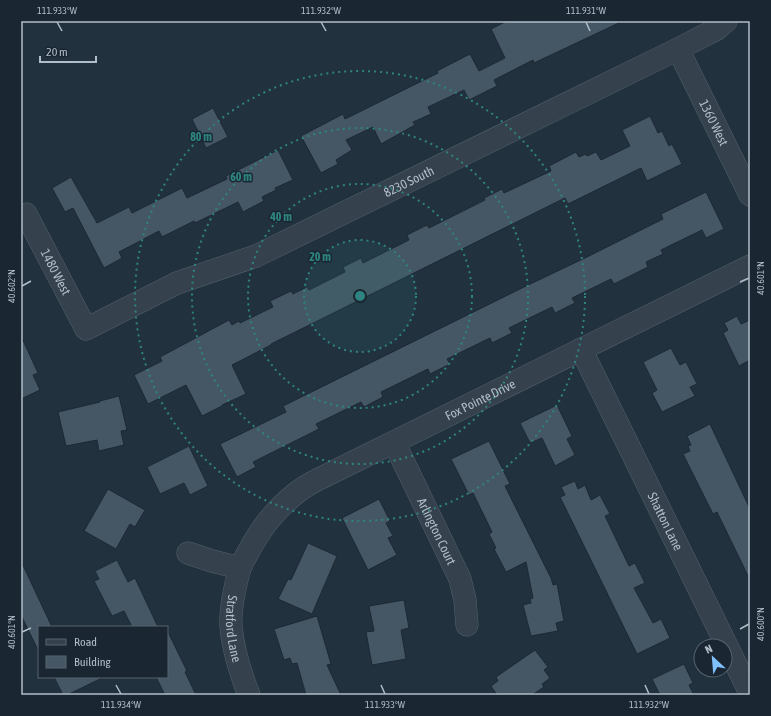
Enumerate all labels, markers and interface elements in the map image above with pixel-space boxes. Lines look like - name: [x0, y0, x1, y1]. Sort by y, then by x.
- text: 111.933°W: [37, 5, 78, 16]
- text: 111.932°W: [301, 5, 342, 16]
- text: 111.931°W: [566, 5, 607, 16]
- scale bar: [40, 38, 96, 64]
- text: 20 m: [46, 45, 68, 59]
- street label: 1360 West: [697, 97, 732, 148]
- text: 80 m: [190, 130, 212, 144]
- street label: 8230 South: [381, 162, 436, 200]
- text: 60 m: [230, 170, 252, 184]
- text: 40 m: [269, 210, 292, 224]
- street label: 1480 West: [38, 246, 74, 297]
- text: 20 m: [309, 250, 331, 264]
- text: 40.601°N: [755, 261, 766, 295]
- text: 40.602°N: [6, 269, 17, 303]
- centre of rings: [353, 289, 367, 303]
- street label: Fox Pointe Drive: [443, 376, 518, 423]
- street label: Shatton Lane: [645, 490, 686, 553]
- street label: Arlington Court: [415, 495, 459, 567]
- street label: Stratford Lane: [223, 594, 245, 664]
- text: 40.600°N: [755, 607, 766, 641]
- text: 40.601°N: [6, 615, 17, 649]
- legend: [38, 626, 168, 678]
- text: Road: [74, 635, 97, 649]
- north arrow: [693, 638, 733, 678]
- text: N: [703, 642, 714, 656]
- text: Building: [74, 655, 112, 669]
- text: 111.934°W: [101, 699, 142, 710]
- text: 111.933°W: [365, 699, 406, 710]
- text: 111.932°W: [629, 699, 670, 710]

